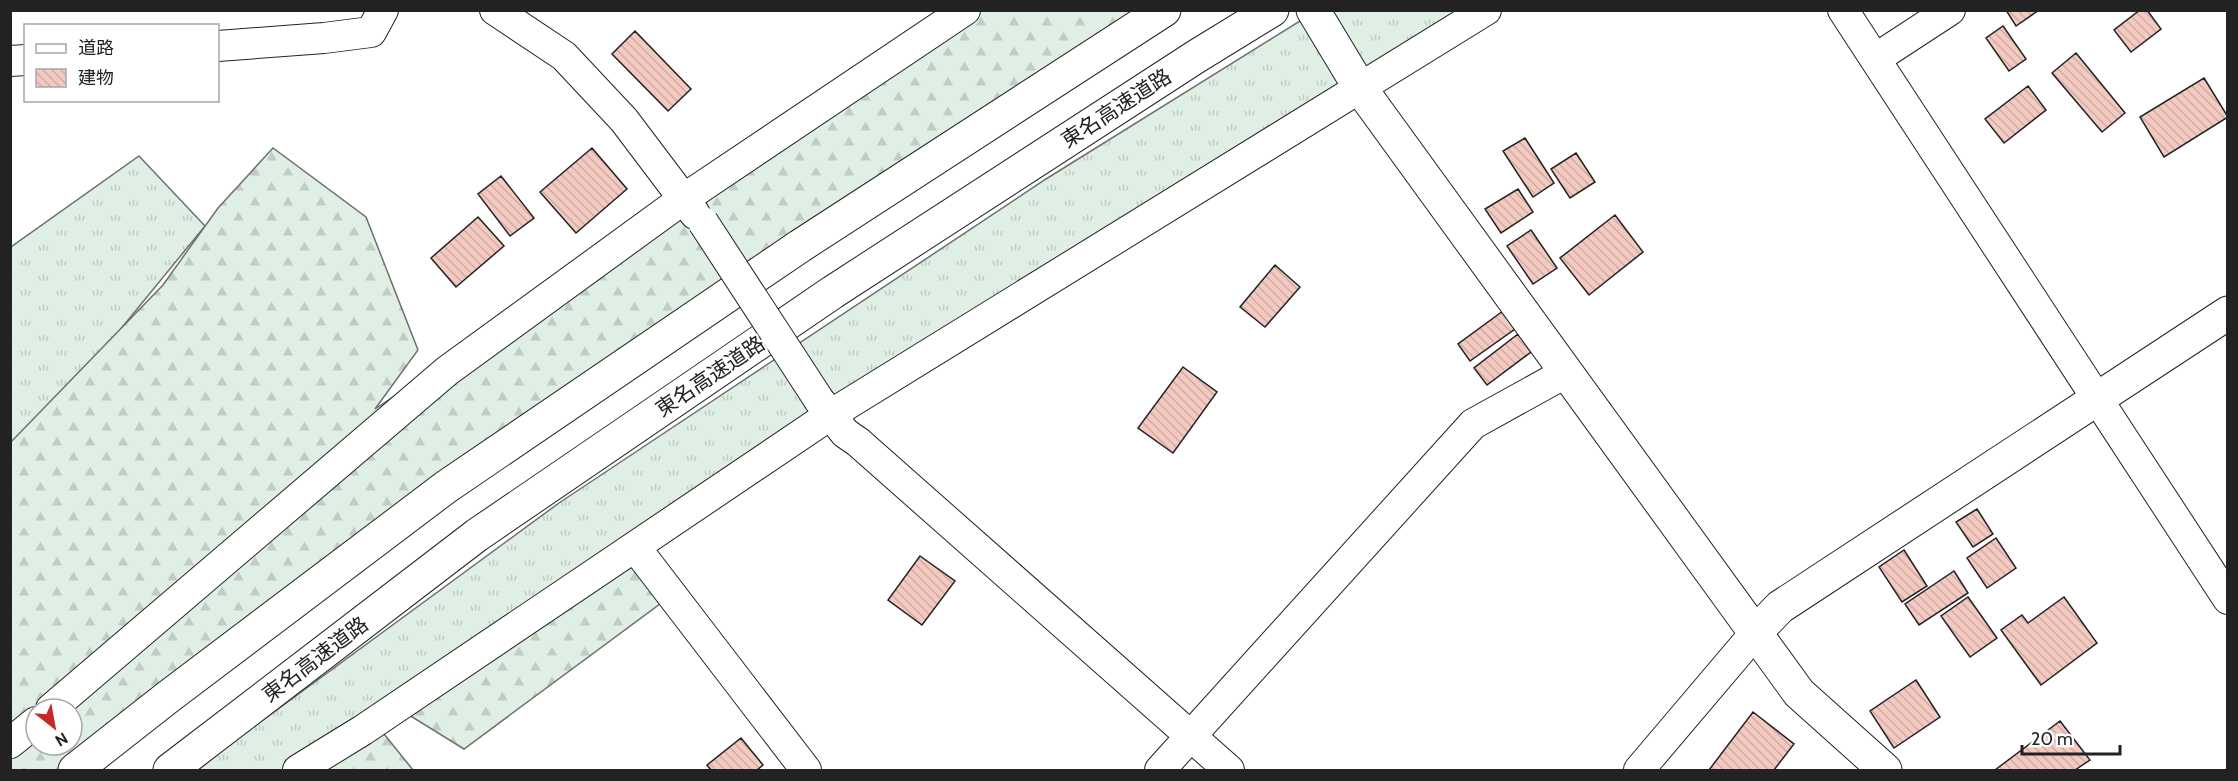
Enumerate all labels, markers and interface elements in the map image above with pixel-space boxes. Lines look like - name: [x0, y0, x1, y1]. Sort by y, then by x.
- legend: [24, 24, 219, 102]
- text: 道路: [78, 37, 114, 59]
- street label: 東名高速道路: [1056, 63, 1176, 153]
- text: 建物: [78, 67, 114, 89]
- street label: 東名高速道路: [651, 330, 769, 422]
- street label: 東名高速道路: [257, 611, 373, 707]
- north arrow: [24, 697, 84, 757]
- scale bar: [2022, 718, 2120, 756]
- text: N: [52, 728, 71, 750]
- text: 20 m: [2031, 728, 2073, 750]

